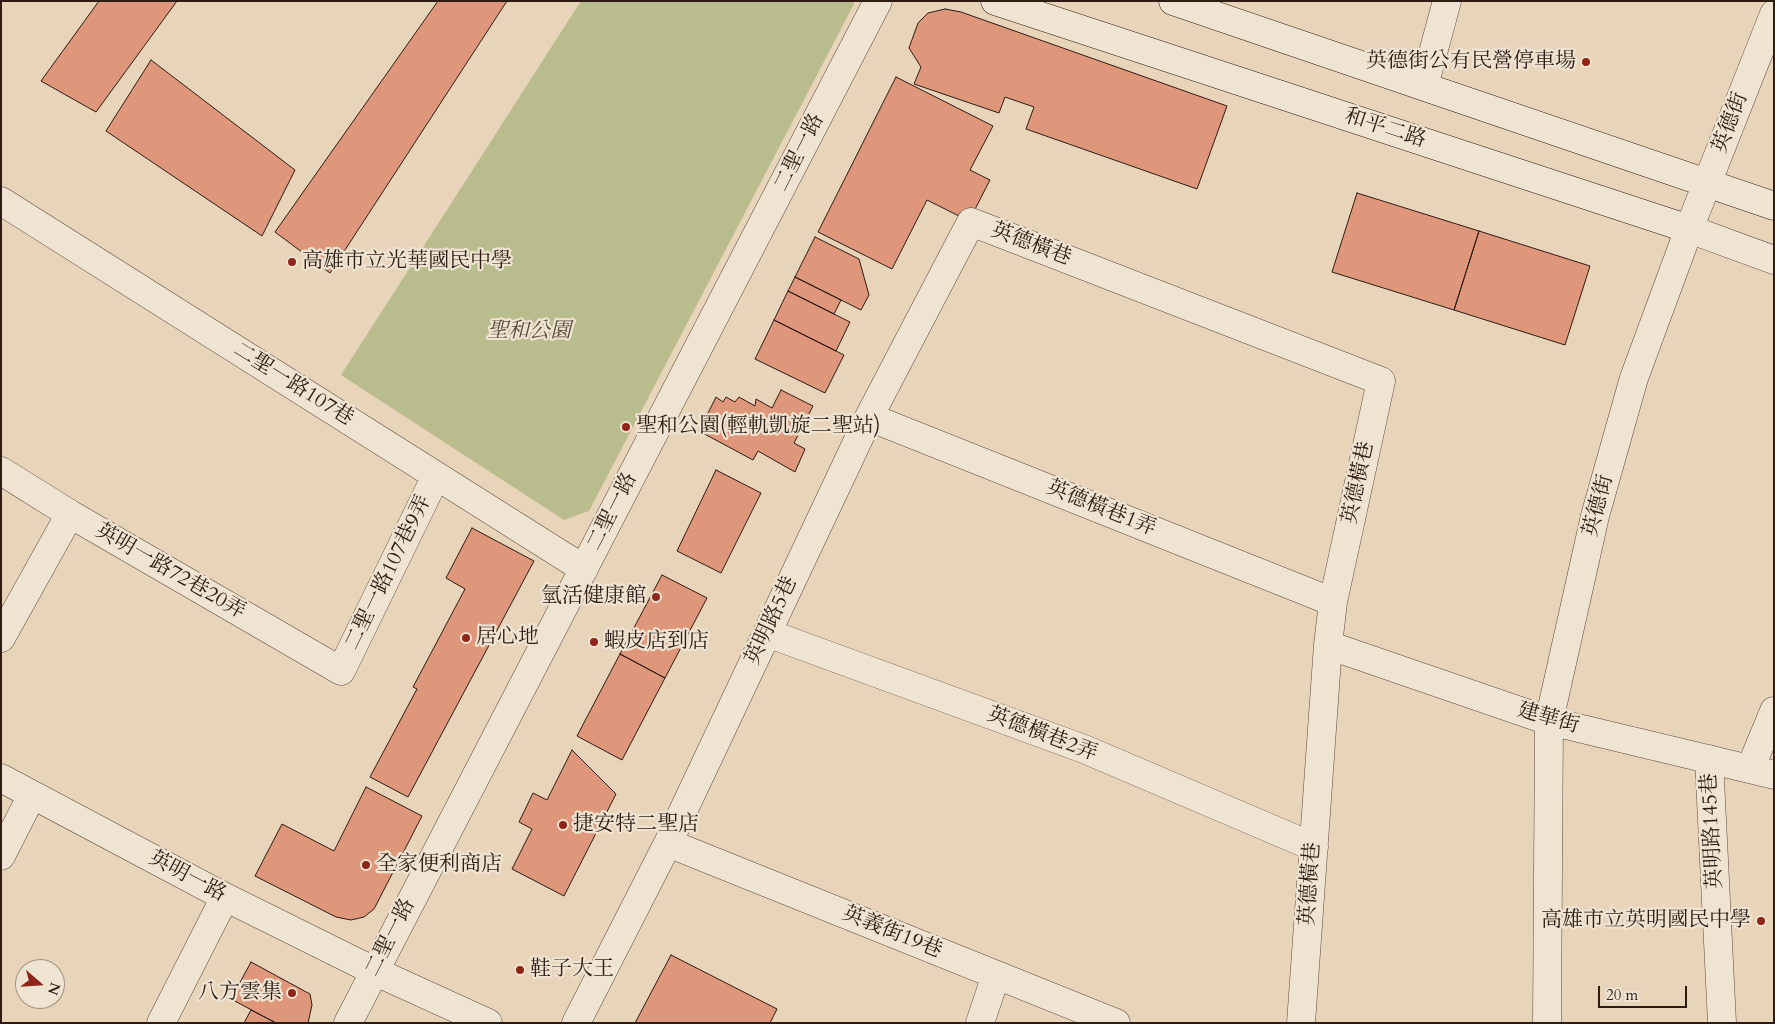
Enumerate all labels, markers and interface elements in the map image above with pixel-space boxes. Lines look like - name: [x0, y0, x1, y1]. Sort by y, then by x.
- place label: 英德街公有民營停車場: [1366, 49, 1576, 75]
- marker: 英德街公有民營停車場: [1580, 56, 1592, 68]
- street label: 英德街: [1708, 89, 1754, 157]
- street label: 和平二路: [1341, 104, 1429, 154]
- street label: 二聖一路: [770, 110, 830, 196]
- street label: 英德橫巷: [987, 218, 1075, 272]
- place label: 高雄市立光華國民中學: [302, 249, 512, 275]
- marker: 高雄市立光華國民中學: [286, 256, 298, 268]
- park label: 聖和公園: [487, 319, 571, 345]
- street label: 二聖一路107巷: [228, 338, 358, 432]
- place label: 聖和公園(輕軌凱旋二聖站): [636, 414, 880, 440]
- marker: 聖和公園(輕軌凱旋二聖站): [620, 421, 632, 433]
- street label: 英德橫巷: [1338, 439, 1380, 527]
- street label: 二聖一路: [583, 469, 643, 555]
- street label: 英德街: [1579, 472, 1619, 540]
- street label: 英德橫巷1弄: [1043, 476, 1159, 542]
- street label: 二聖一路107巷9弄: [341, 492, 437, 654]
- street label: 英明一路72巷20弄: [91, 519, 249, 625]
- street label: 英明路5巷: [741, 573, 803, 669]
- place label: 氫活健康館: [541, 584, 646, 610]
- marker: 氫活健康館: [650, 591, 662, 603]
- place label: 居心地: [476, 625, 539, 651]
- place label: 蝦皮店到店: [604, 629, 709, 655]
- marker: 居心地: [460, 632, 472, 644]
- marker: 蝦皮店到店: [588, 636, 600, 648]
- street label: 建華街: [1514, 698, 1582, 740]
- street label: 英德橫巷2弄: [983, 702, 1101, 768]
- street label: 英明路145巷: [1697, 772, 1729, 890]
- place label: 捷安特二聖店: [573, 812, 699, 838]
- marker: 捷安特二聖店: [557, 819, 569, 831]
- street label: 英德橫巷: [1296, 841, 1326, 927]
- street label: 英明一路: [144, 846, 230, 908]
- place label: 全家便利商店: [376, 852, 502, 878]
- marker: 全家便利商店: [360, 859, 372, 871]
- street label: 二聖一路: [361, 895, 421, 981]
- street label: 英義街19巷: [838, 902, 946, 964]
- place label: 高雄市立英明國民中學: [1541, 908, 1751, 934]
- marker: 高雄市立英明國民中學: [1755, 915, 1767, 927]
- place label: 鞋子大王: [530, 957, 614, 983]
- north arrow: [15, 959, 65, 1009]
- marker: 鞋子大王: [514, 964, 526, 976]
- scale bar: [1600, 976, 1689, 1008]
- text: N: [43, 980, 65, 998]
- place label: 八方雲集: [198, 980, 282, 1006]
- text: 20 m: [1606, 985, 1638, 1005]
- marker: 八方雲集: [286, 987, 298, 999]

